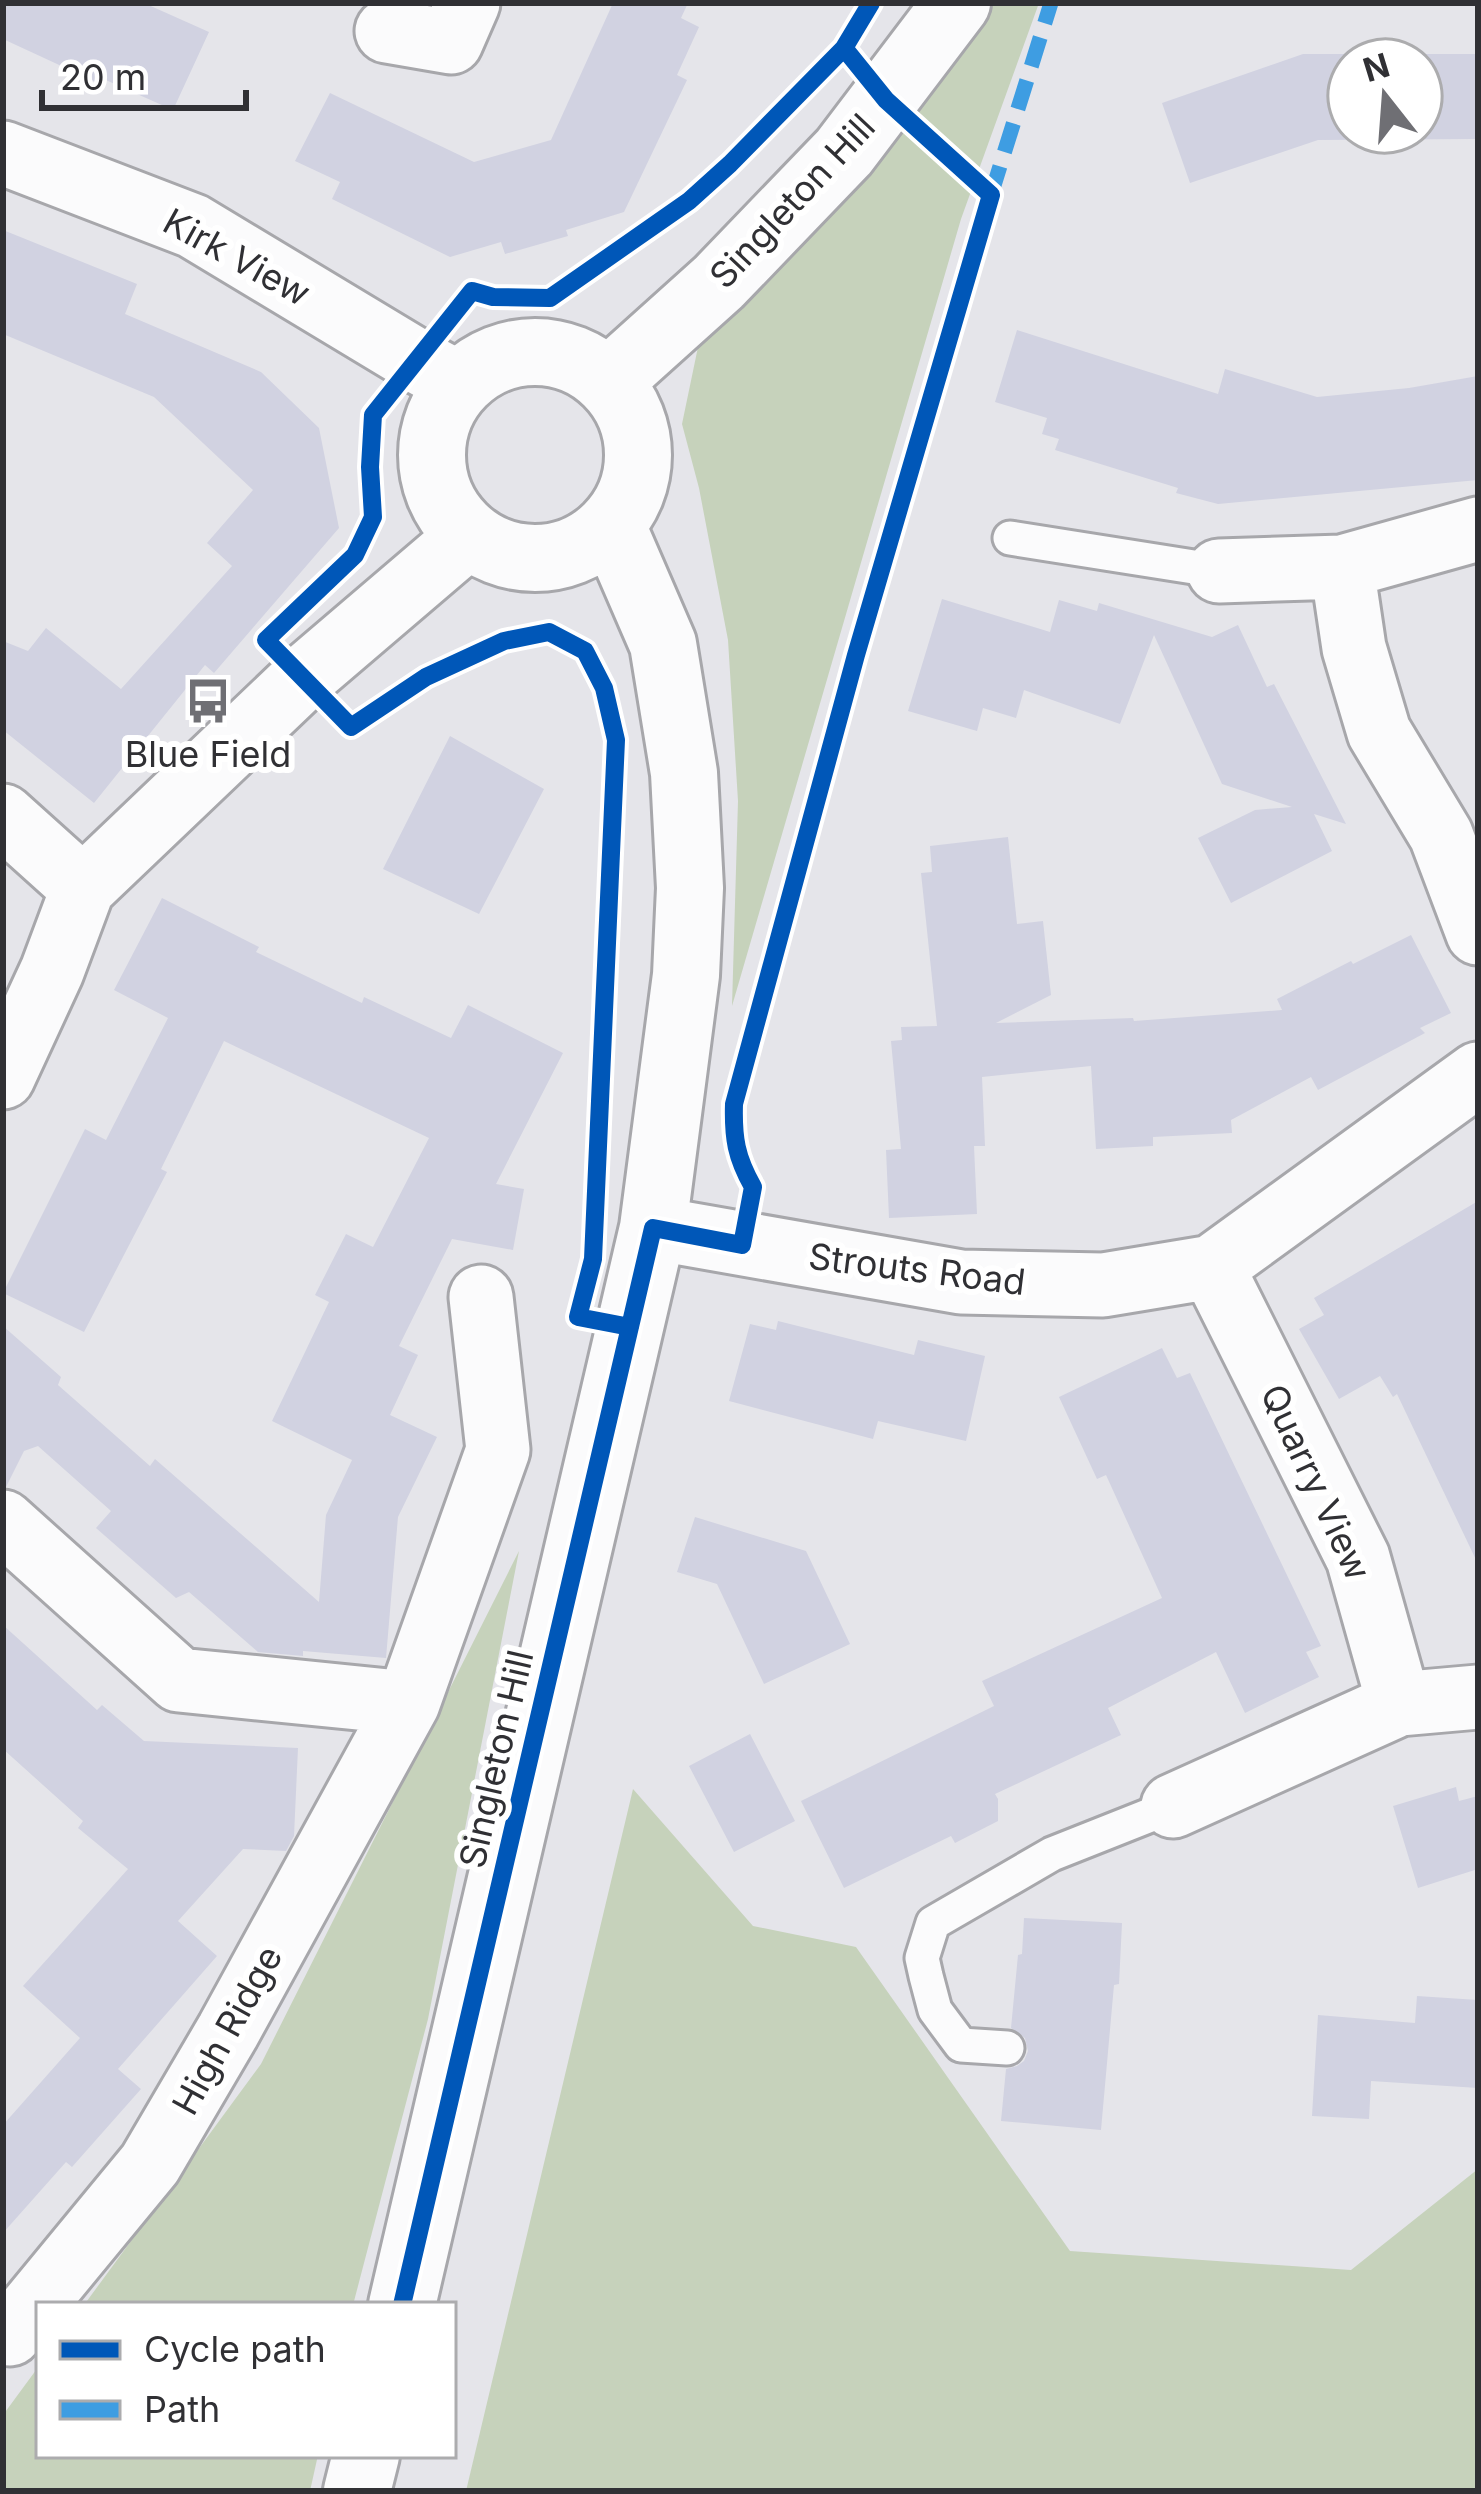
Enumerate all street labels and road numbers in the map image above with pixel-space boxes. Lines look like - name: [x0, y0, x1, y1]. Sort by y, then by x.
- street label: Singleton Hill: [700, 105, 884, 297]
- street label: Kirk View: [156, 199, 318, 315]
- street label: Strouts Road: [806, 1234, 1028, 1304]
- street label: Quarry View: [1251, 1377, 1381, 1587]
- street label: Singleton Hill: [450, 1646, 542, 1872]
- street label: High Ridge: [163, 1938, 291, 2122]

